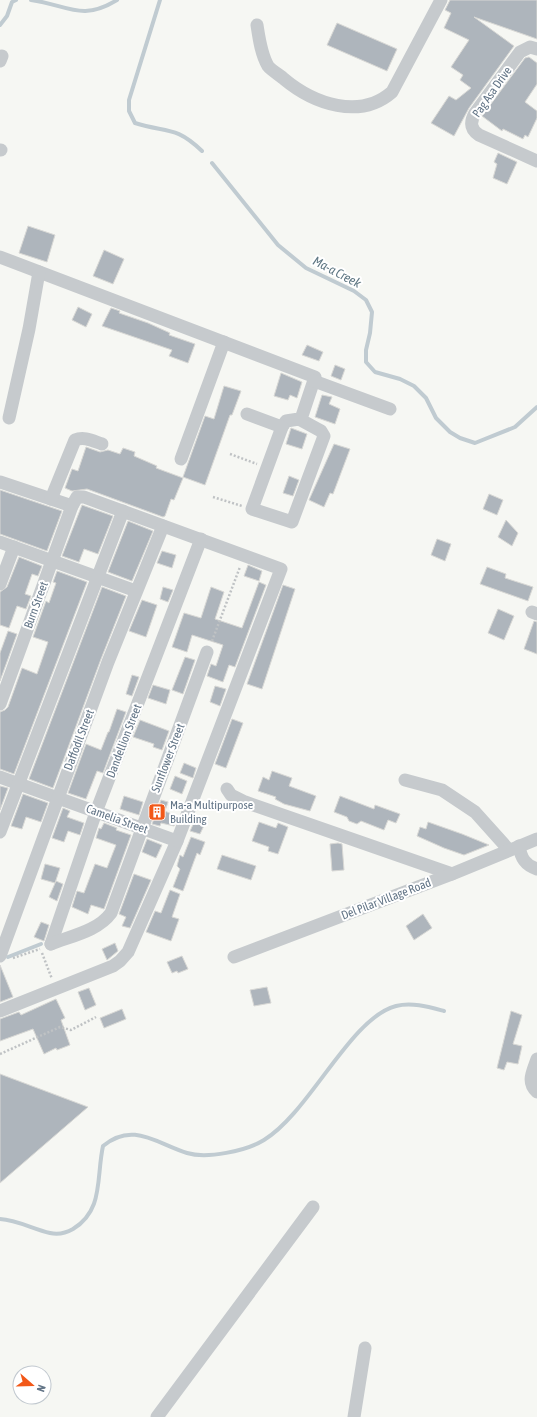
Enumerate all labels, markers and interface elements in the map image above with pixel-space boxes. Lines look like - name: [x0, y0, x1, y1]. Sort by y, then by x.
- street label: Pag Asa Drive: [469, 64, 515, 120]
- water label: Ma-a Creek: [310, 253, 364, 291]
- street label: Burn Street: [21, 579, 51, 630]
- street label: Dandellion Street: [104, 702, 145, 780]
- street label: Daffodil Street: [61, 707, 97, 772]
- street label: Sunflower Street: [148, 721, 188, 794]
- place label: Ma-a Multipurpose Building: [170, 798, 253, 826]
- street label: Camelia Street: [84, 801, 150, 837]
- building icon: Ma-a Multipurpose Building: [147, 802, 167, 822]
- street label: Del Pilar Village Road: [339, 875, 433, 923]
- north arrow: [12, 1365, 52, 1405]
- text: N: [35, 1383, 48, 1394]

